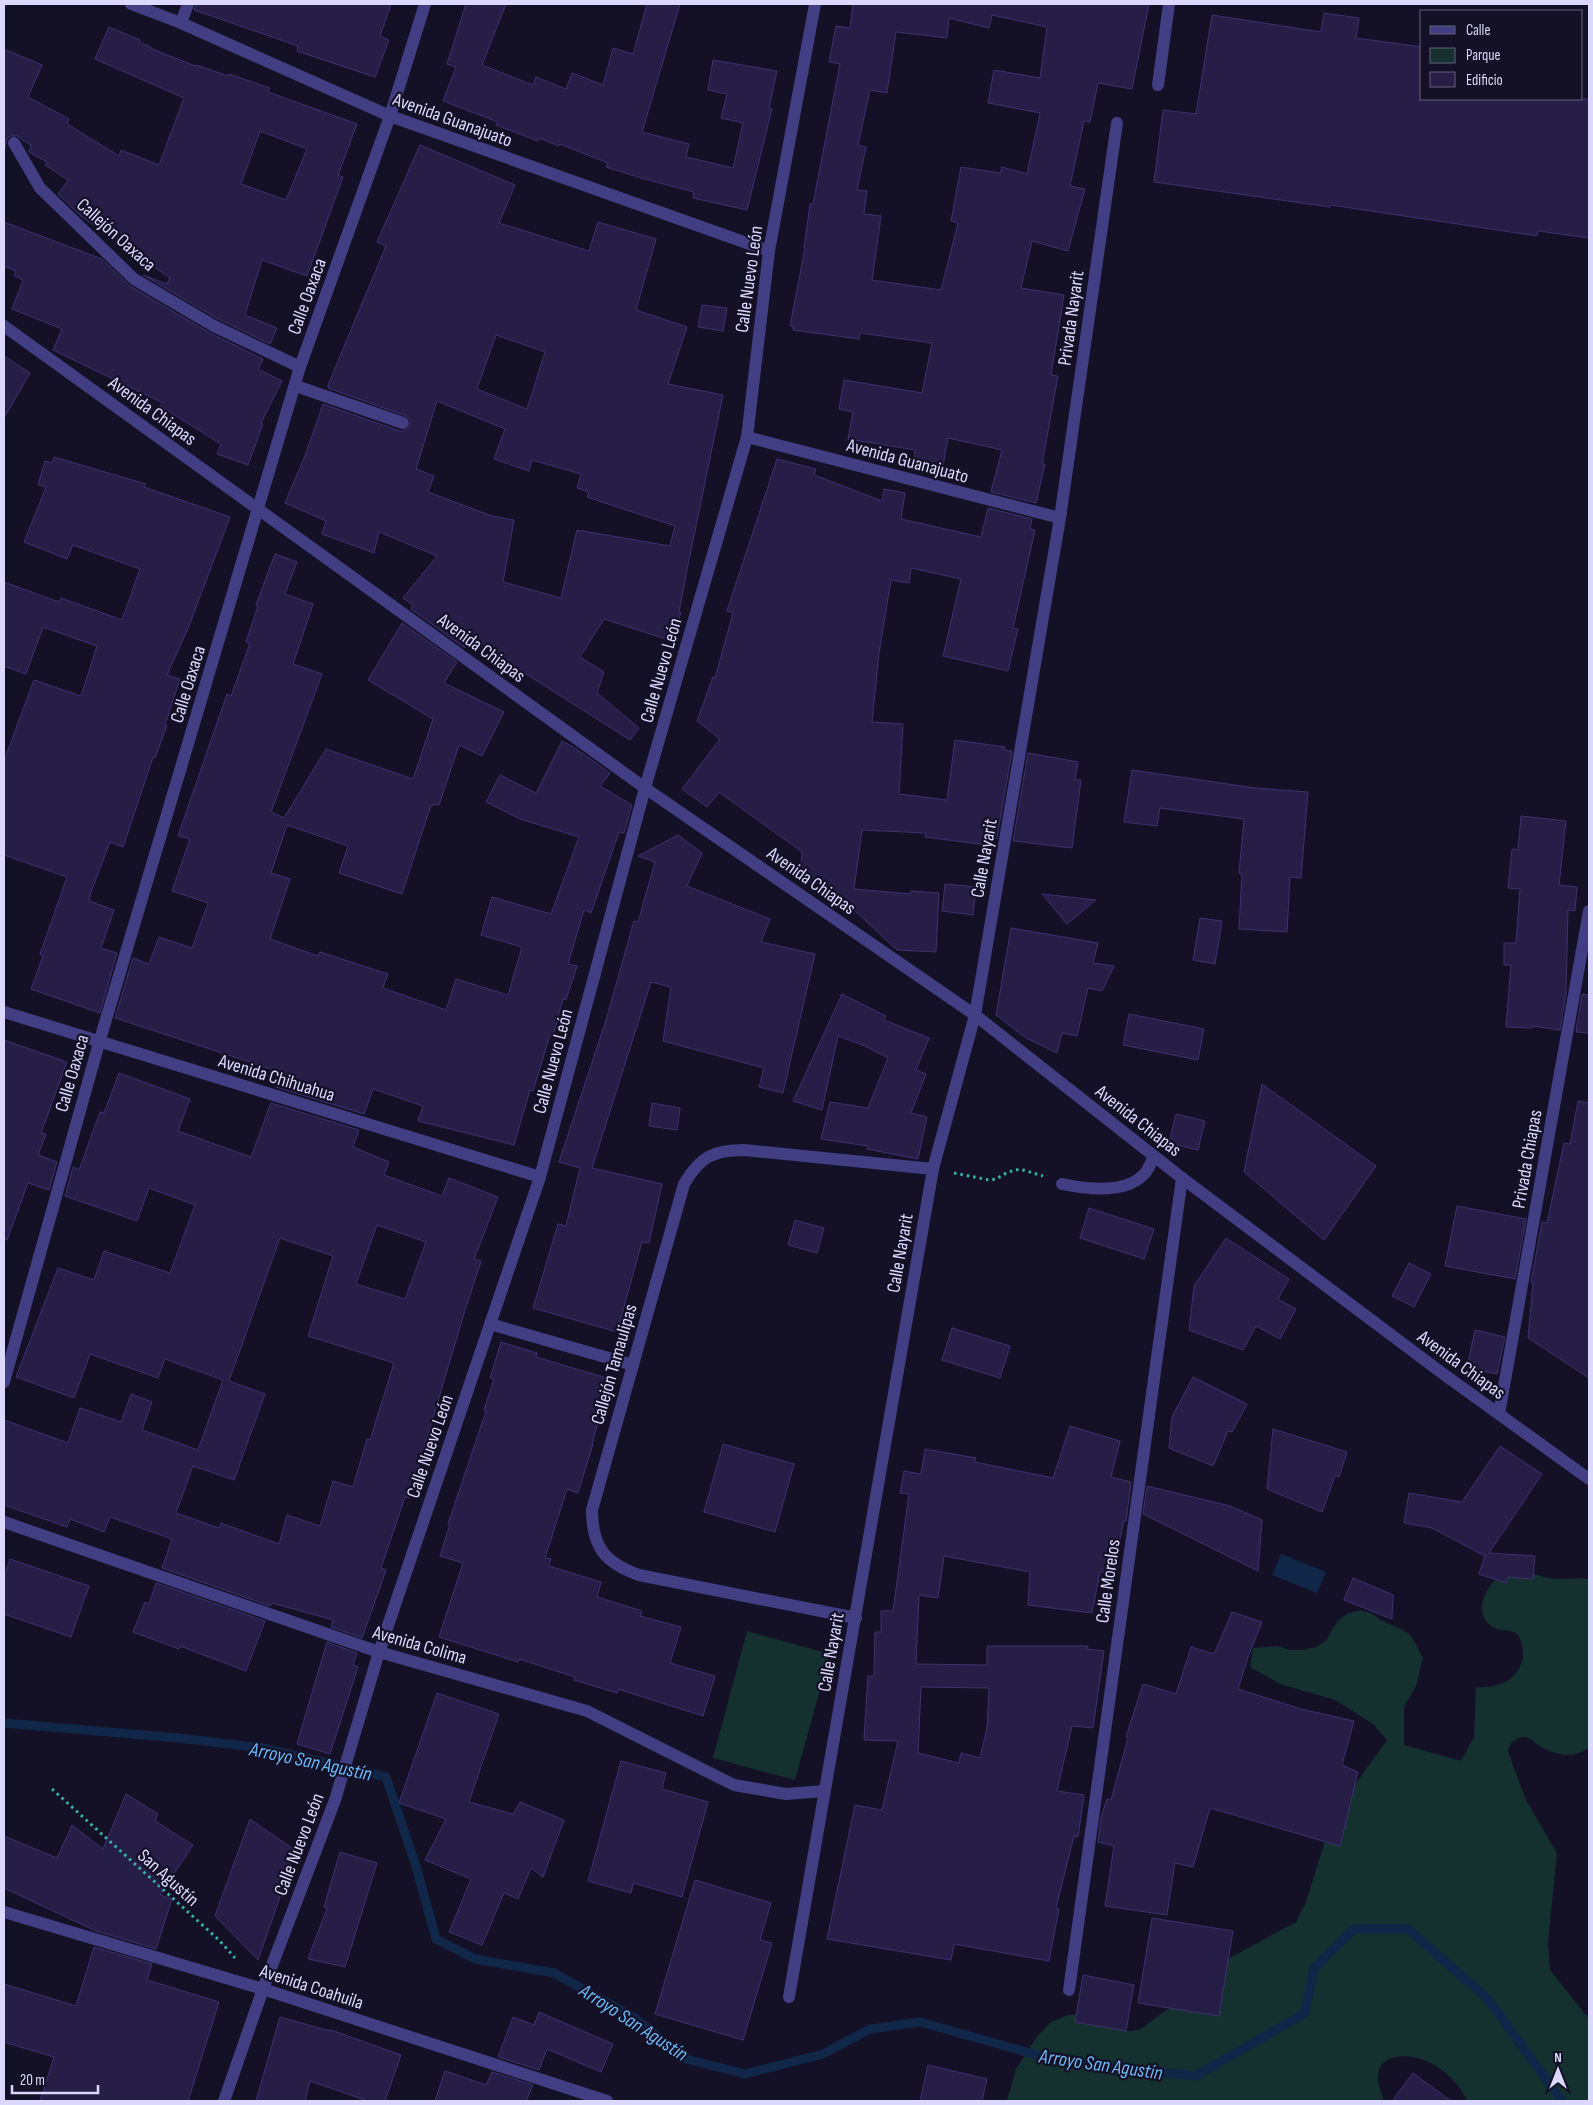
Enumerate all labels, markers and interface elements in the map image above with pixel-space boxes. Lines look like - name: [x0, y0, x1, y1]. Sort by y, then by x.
- legend: [1420, 10, 1583, 100]
- text: Calle: [1466, 21, 1490, 40]
- text: Parque: [1466, 46, 1501, 65]
- text: Edificio: [1466, 71, 1503, 90]
- street label: Avenida Guanajuato: [389, 88, 515, 153]
- street label: Callejón Oaxaca: [72, 194, 160, 277]
- street label: Calle Nuevo León: [731, 224, 768, 334]
- street label: Calle Oaxaca: [283, 255, 332, 338]
- street label: Privada Nayarit: [1053, 269, 1090, 367]
- street label: Avenida Chiapas: [103, 371, 201, 451]
- street label: Avenida Guanajuato: [843, 434, 971, 489]
- street label: Avenida Chiapas: [432, 608, 530, 688]
- street label: Calle Nuevo León: [636, 616, 687, 725]
- street label: Calle Oaxaca: [166, 643, 211, 726]
- street label: Calle Nayarit: [966, 817, 1003, 900]
- street label: Avenida Chiapas: [762, 842, 860, 920]
- street label: Calle Nuevo León: [528, 1006, 578, 1116]
- street label: Calle Oaxaca: [50, 1032, 94, 1115]
- street label: Avenida Chihuahua: [215, 1050, 337, 1107]
- street label: Avenida Chiapas: [1090, 1080, 1186, 1162]
- street label: Privada Chiapas: [1507, 1108, 1548, 1210]
- street label: Calle Nayarit: [882, 1212, 919, 1295]
- street label: Callejón Tamaulipas: [586, 1301, 643, 1427]
- street label: Avenida Chiapas: [1412, 1325, 1510, 1405]
- street label: Calle Nuevo León: [402, 1392, 459, 1501]
- street label: Calle Morelos: [1091, 1538, 1126, 1624]
- street label: Calle Nayarit: [813, 1611, 850, 1694]
- street label: Avenida Colima: [369, 1621, 469, 1670]
- water label: Arroyo San Agustín: [247, 1737, 374, 1787]
- street label: Calle Nuevo León: [269, 1790, 329, 1899]
- street label: San Agustín: [133, 1845, 203, 1912]
- street label: Avenida Coahuila: [256, 1960, 366, 2015]
- water label: Arroyo San Agustín: [574, 1978, 692, 2067]
- water label: Arroyo San Agustín: [1037, 2044, 1164, 2086]
- north arrow: [1533, 2045, 1583, 2095]
- text: N: [1554, 2049, 1562, 2066]
- scale bar: [12, 2062, 99, 2094]
- text: 20 m: [20, 2071, 45, 2090]

